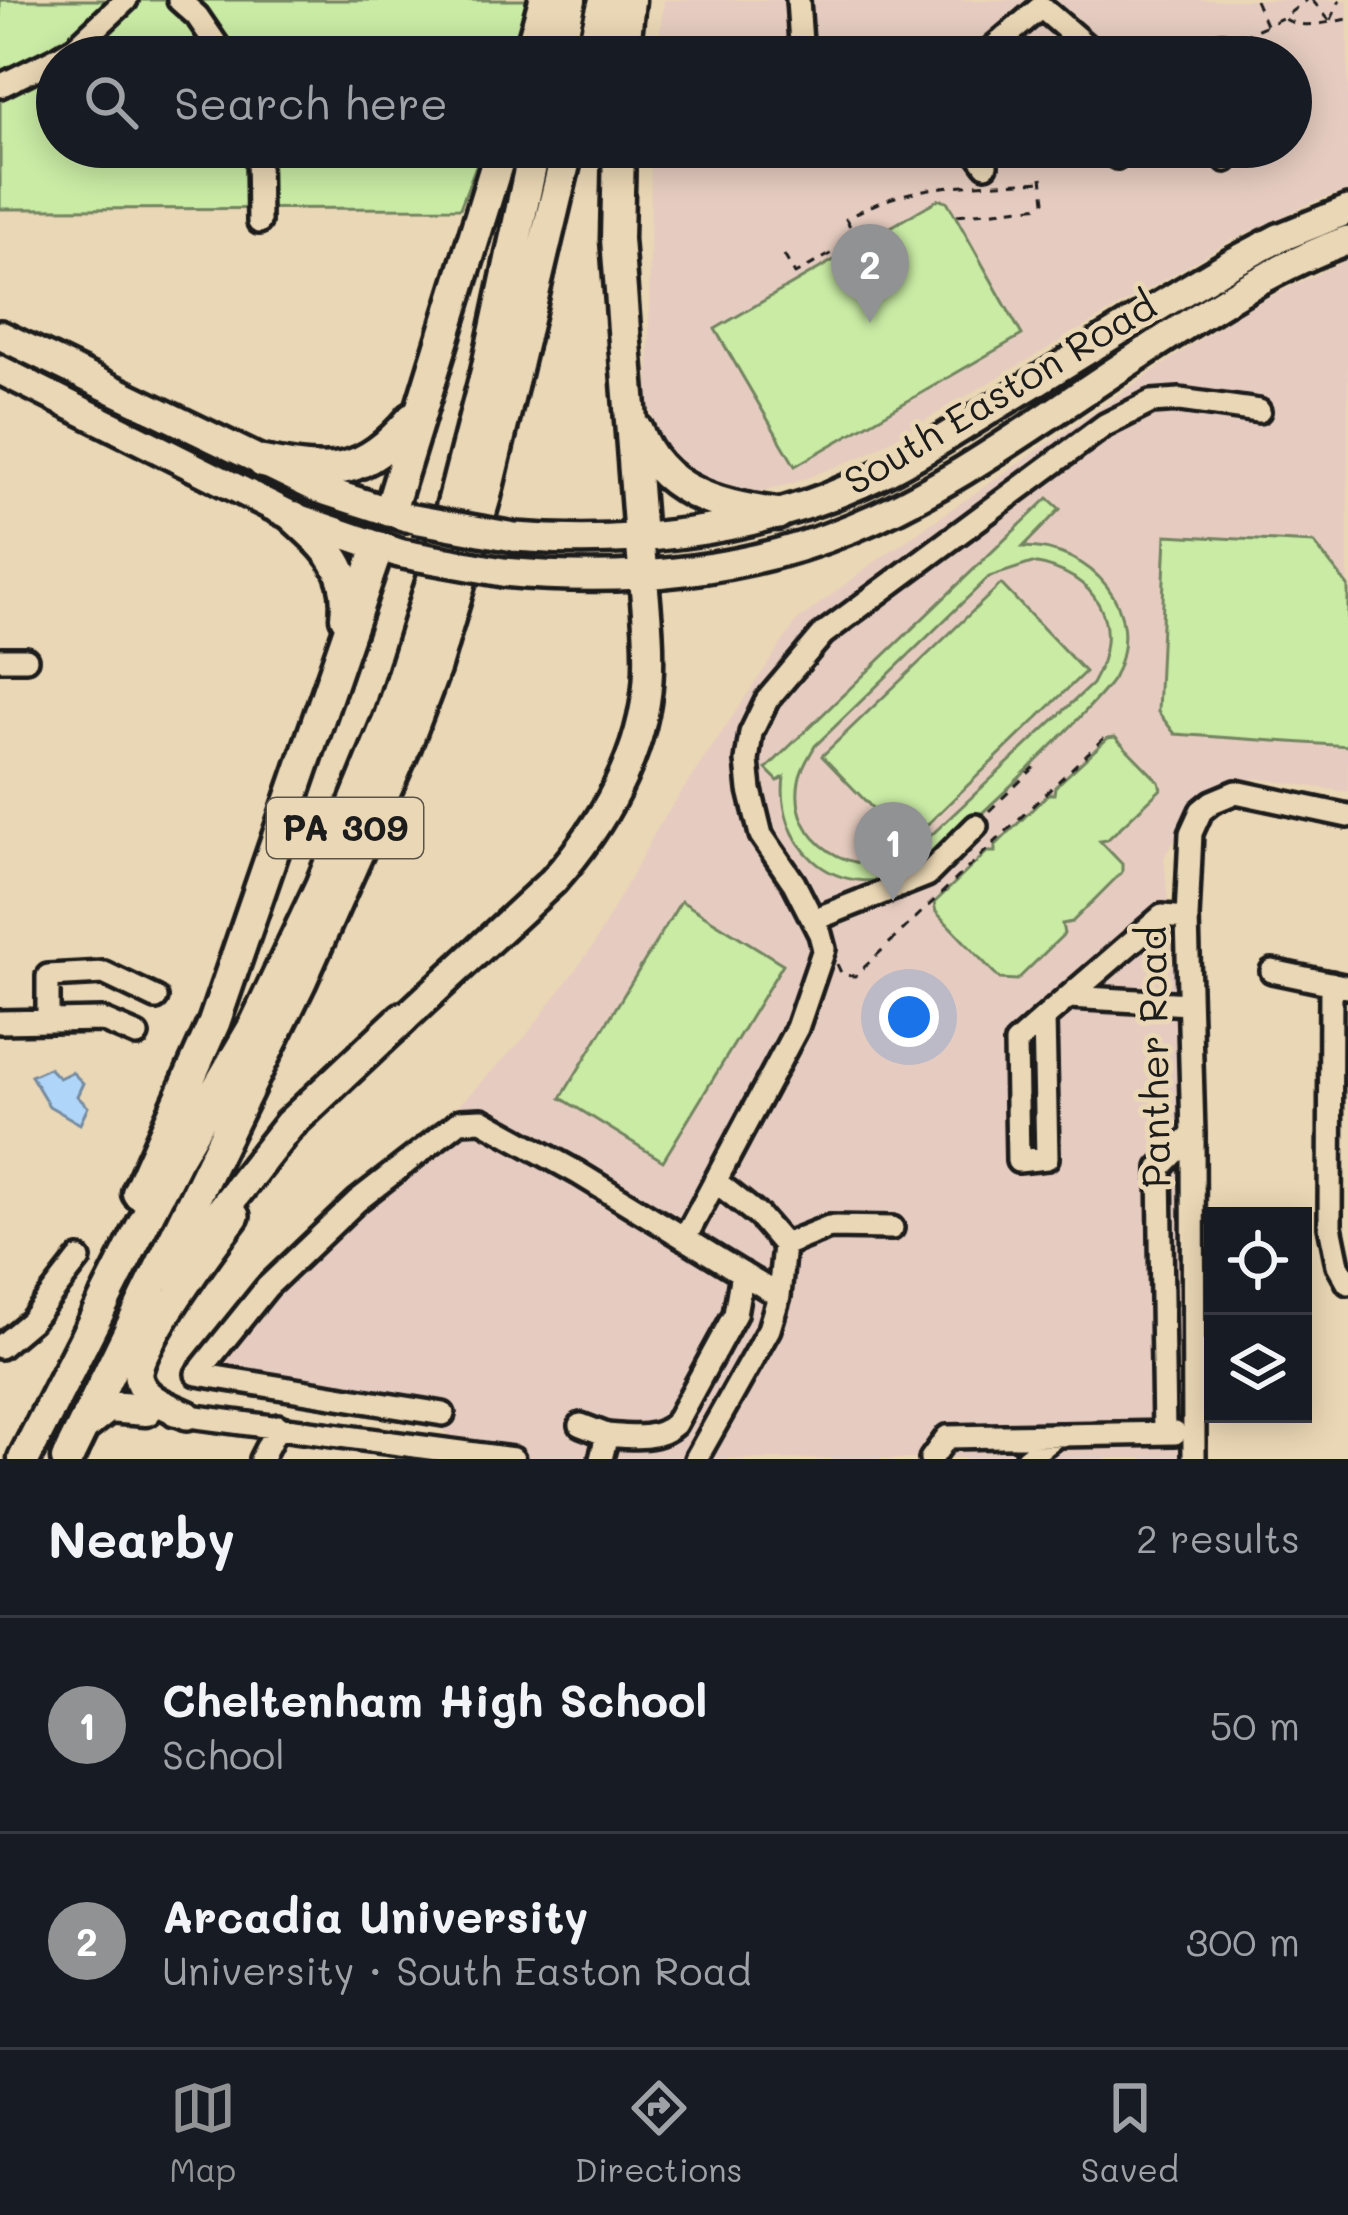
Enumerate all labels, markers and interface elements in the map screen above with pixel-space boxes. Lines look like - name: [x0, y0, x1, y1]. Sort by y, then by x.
- search box: [36, 36, 1312, 168]
- icon: search: [78, 69, 144, 135]
- text: Search here: [174, 73, 448, 131]
- pin: 2: [831, 224, 909, 323]
- street label: South Easton Road: [834, 278, 1165, 505]
- road number: PA 309: [267, 798, 423, 858]
- pin: 1: [854, 802, 932, 901]
- street label: Panther Road: [1125, 925, 1180, 1189]
- your location: [879, 987, 939, 1047]
- map controls: [1204, 1207, 1312, 1423]
- button: locate: [1204, 1207, 1312, 1315]
- button: layers: [1204, 1315, 1312, 1423]
- text: Nearby: [48, 1504, 235, 1571]
- text: 2 results: [1136, 1512, 1300, 1563]
- text: Cheltenham High School: [162, 1670, 707, 1728]
- text: 1: [78, 1699, 96, 1750]
- text: 50 m: [1210, 1699, 1300, 1750]
- text: School: [162, 1728, 285, 1779]
- text: Arcadia University: [162, 1886, 589, 1944]
- text: 2: [76, 1915, 98, 1966]
- text: 300 m: [1185, 1915, 1300, 1966]
- text: University · South Easton Road: [162, 1944, 751, 1995]
- tab: Map: [169, 2075, 236, 2190]
- tab: Directions: [575, 2075, 742, 2190]
- tab: Saved: [1081, 2075, 1179, 2190]

